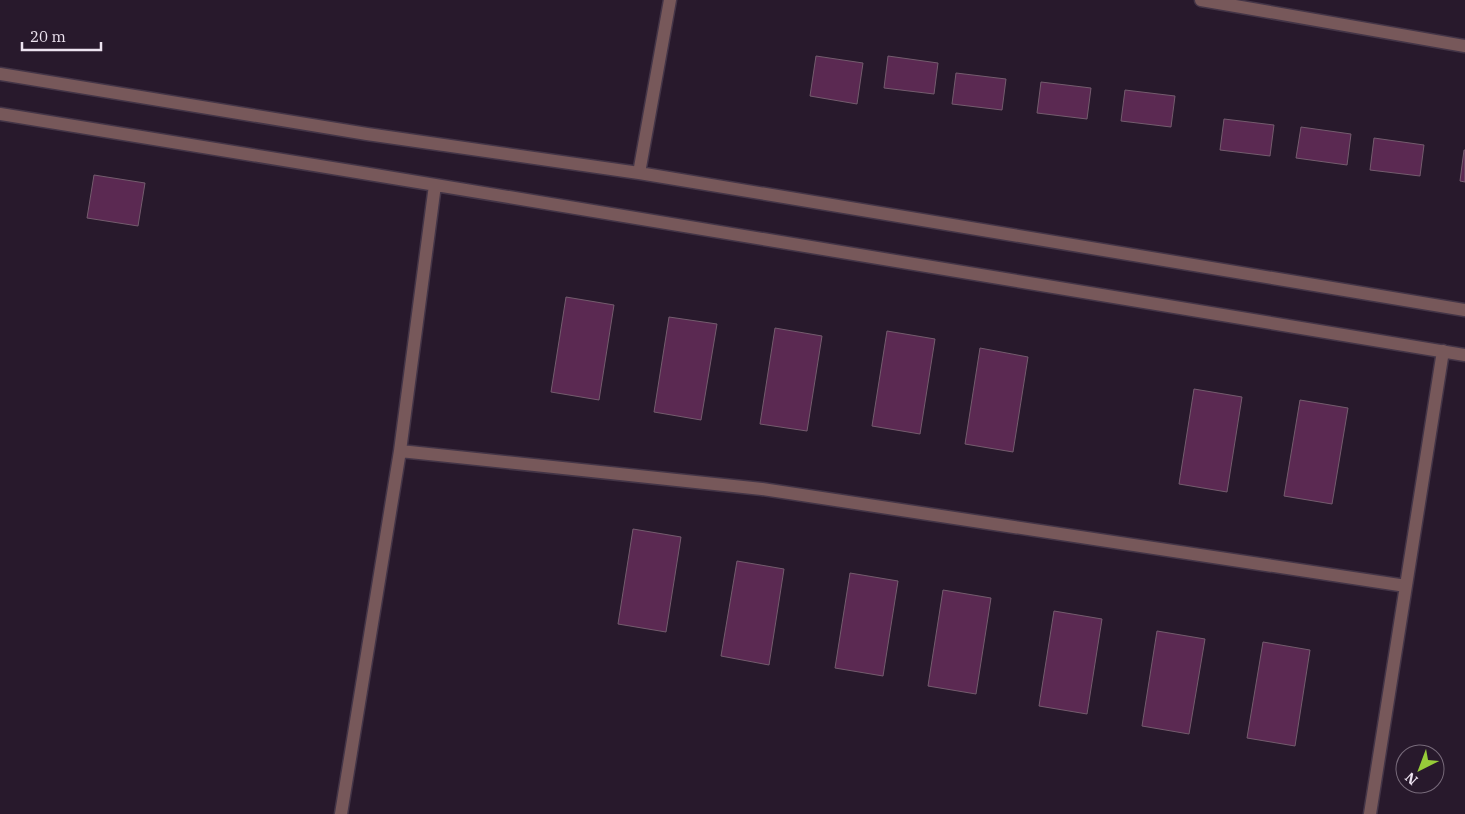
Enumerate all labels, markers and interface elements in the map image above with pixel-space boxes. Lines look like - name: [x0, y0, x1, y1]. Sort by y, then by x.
- scale bar: [22, 20, 101, 52]
- text: 20 m: [30, 27, 66, 46]
- north arrow: [1395, 744, 1445, 794]
- text: N: [1401, 768, 1421, 789]

